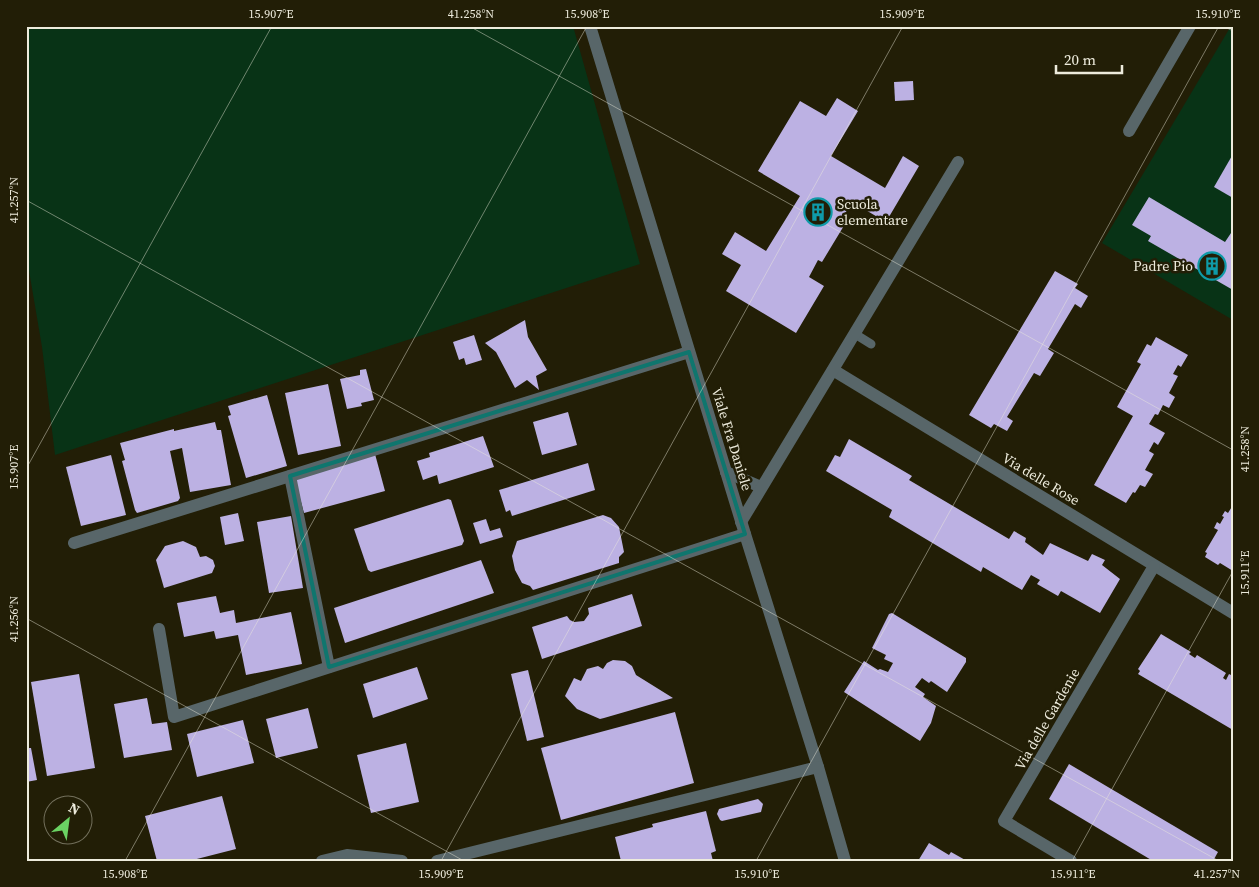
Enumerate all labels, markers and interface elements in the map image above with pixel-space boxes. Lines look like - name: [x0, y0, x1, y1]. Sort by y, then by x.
- text: 15.907°E: [249, 6, 293, 22]
- text: 41.258°N: [448, 6, 494, 22]
- text: 15.908°E: [565, 6, 609, 22]
- text: 15.909°E: [880, 6, 924, 22]
- text: 15.910°E: [1196, 6, 1240, 22]
- scale bar: [1056, 42, 1123, 74]
- text: 20 m: [1064, 49, 1096, 70]
- text: 41.257°N: [6, 177, 22, 223]
- place label: Scuola elementare: [837, 194, 908, 230]
- building icon: Scuola elementare: [803, 197, 833, 227]
- building icon: Padre Pio: [1197, 251, 1227, 281]
- place label: Padre Pio: [1133, 256, 1193, 276]
- street label: Viale Fra Daniele: [707, 385, 757, 493]
- text: 41.258°N: [1237, 426, 1253, 472]
- text: 15.907°E: [6, 445, 22, 489]
- street label: Via delle Rose: [999, 448, 1083, 510]
- text: 15.911°E: [1237, 551, 1253, 595]
- text: 41.256°N: [6, 596, 22, 642]
- street label: Via delle Gardenie: [1010, 664, 1084, 774]
- north arrow: [42, 794, 92, 844]
- text: N: [65, 797, 84, 820]
- text: 15.908°E: [103, 866, 147, 882]
- text: 15.909°E: [419, 866, 463, 882]
- text: 15.910°E: [735, 866, 779, 882]
- text: 15.911°E: [1051, 866, 1095, 882]
- text: 41.257°N: [1194, 866, 1240, 882]

